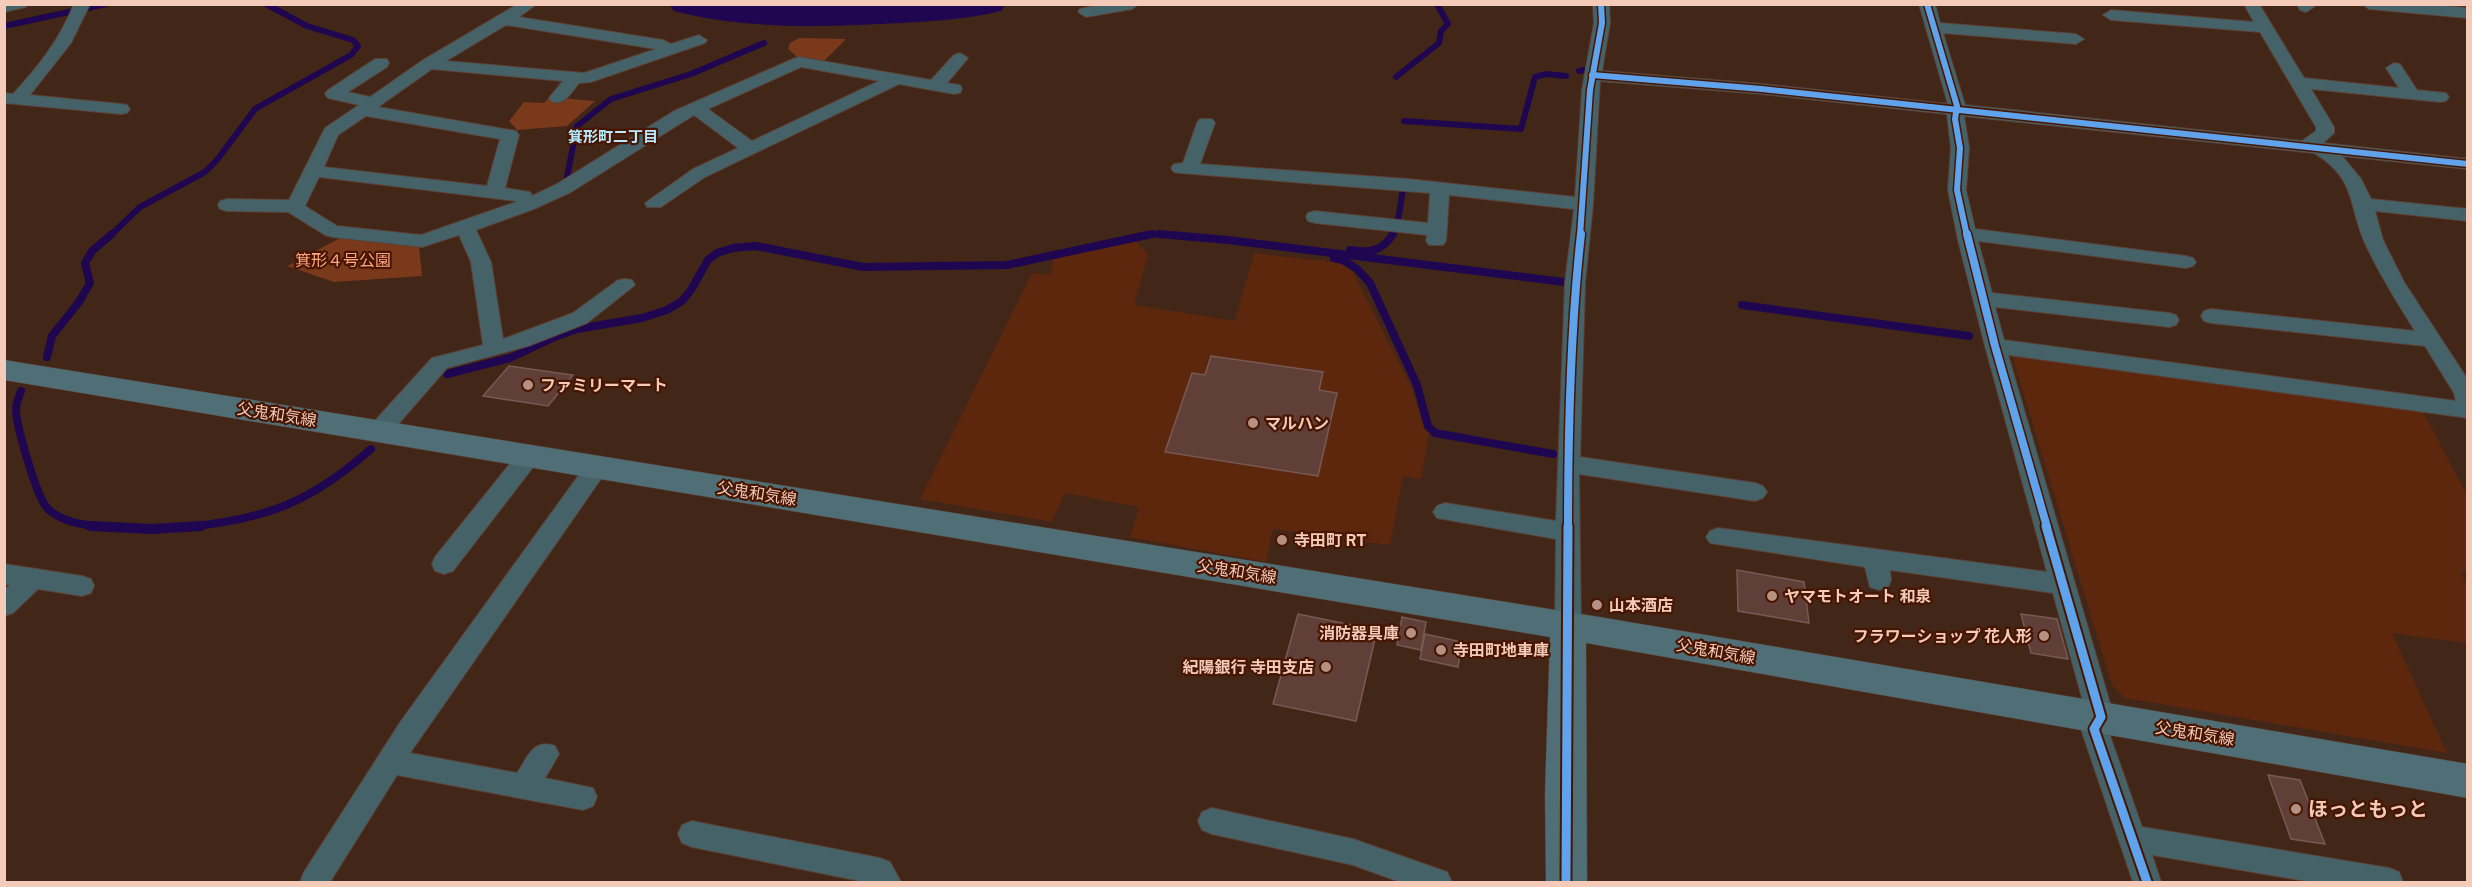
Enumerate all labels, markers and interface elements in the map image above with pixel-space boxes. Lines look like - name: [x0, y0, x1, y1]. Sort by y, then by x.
- district label: 箕形町二丁目: [568, 128, 658, 145]
- park label: 箕形４号公園: [295, 251, 391, 270]
- place label: ファミリーマート: [540, 376, 668, 395]
- marker: ファミリーマート: [521, 378, 535, 392]
- street label: 父鬼和気線: [236, 399, 318, 430]
- place label: マルハン: [1265, 414, 1329, 433]
- marker: マルハン: [1246, 416, 1260, 430]
- street label: 父鬼和気線: [716, 478, 798, 509]
- place label: 寺田町 RT: [1294, 531, 1367, 550]
- marker: 寺田町 RT: [1275, 533, 1289, 547]
- street label: 父鬼和気線: [1196, 556, 1278, 587]
- place label: ヤマモトオート 和泉: [1784, 587, 1932, 606]
- marker: ヤマモトオート 和泉: [1765, 589, 1779, 603]
- place label: 山本酒店: [1609, 596, 1673, 615]
- marker: 山本酒店: [1590, 598, 1604, 612]
- place label: 消防器具庫: [1319, 624, 1399, 643]
- marker: 消防器具庫: [1404, 626, 1418, 640]
- place label: フラワーショップ 花人形: [1853, 627, 2032, 646]
- marker: フラワーショップ 花人形: [2037, 629, 2051, 643]
- street label: 父鬼和気線: [1675, 635, 1757, 668]
- place label: 寺田町地車庫: [1453, 641, 1549, 660]
- marker: 寺田町地車庫: [1434, 643, 1448, 657]
- place label: 紀陽銀行 寺田支店: [1182, 658, 1314, 677]
- marker: 紀陽銀行 寺田支店: [1319, 660, 1333, 674]
- street label: 父鬼和気線: [2154, 718, 2236, 749]
- place label: ほっともっと: [2308, 797, 2428, 821]
- marker: ほっともっと: [2289, 802, 2303, 816]

